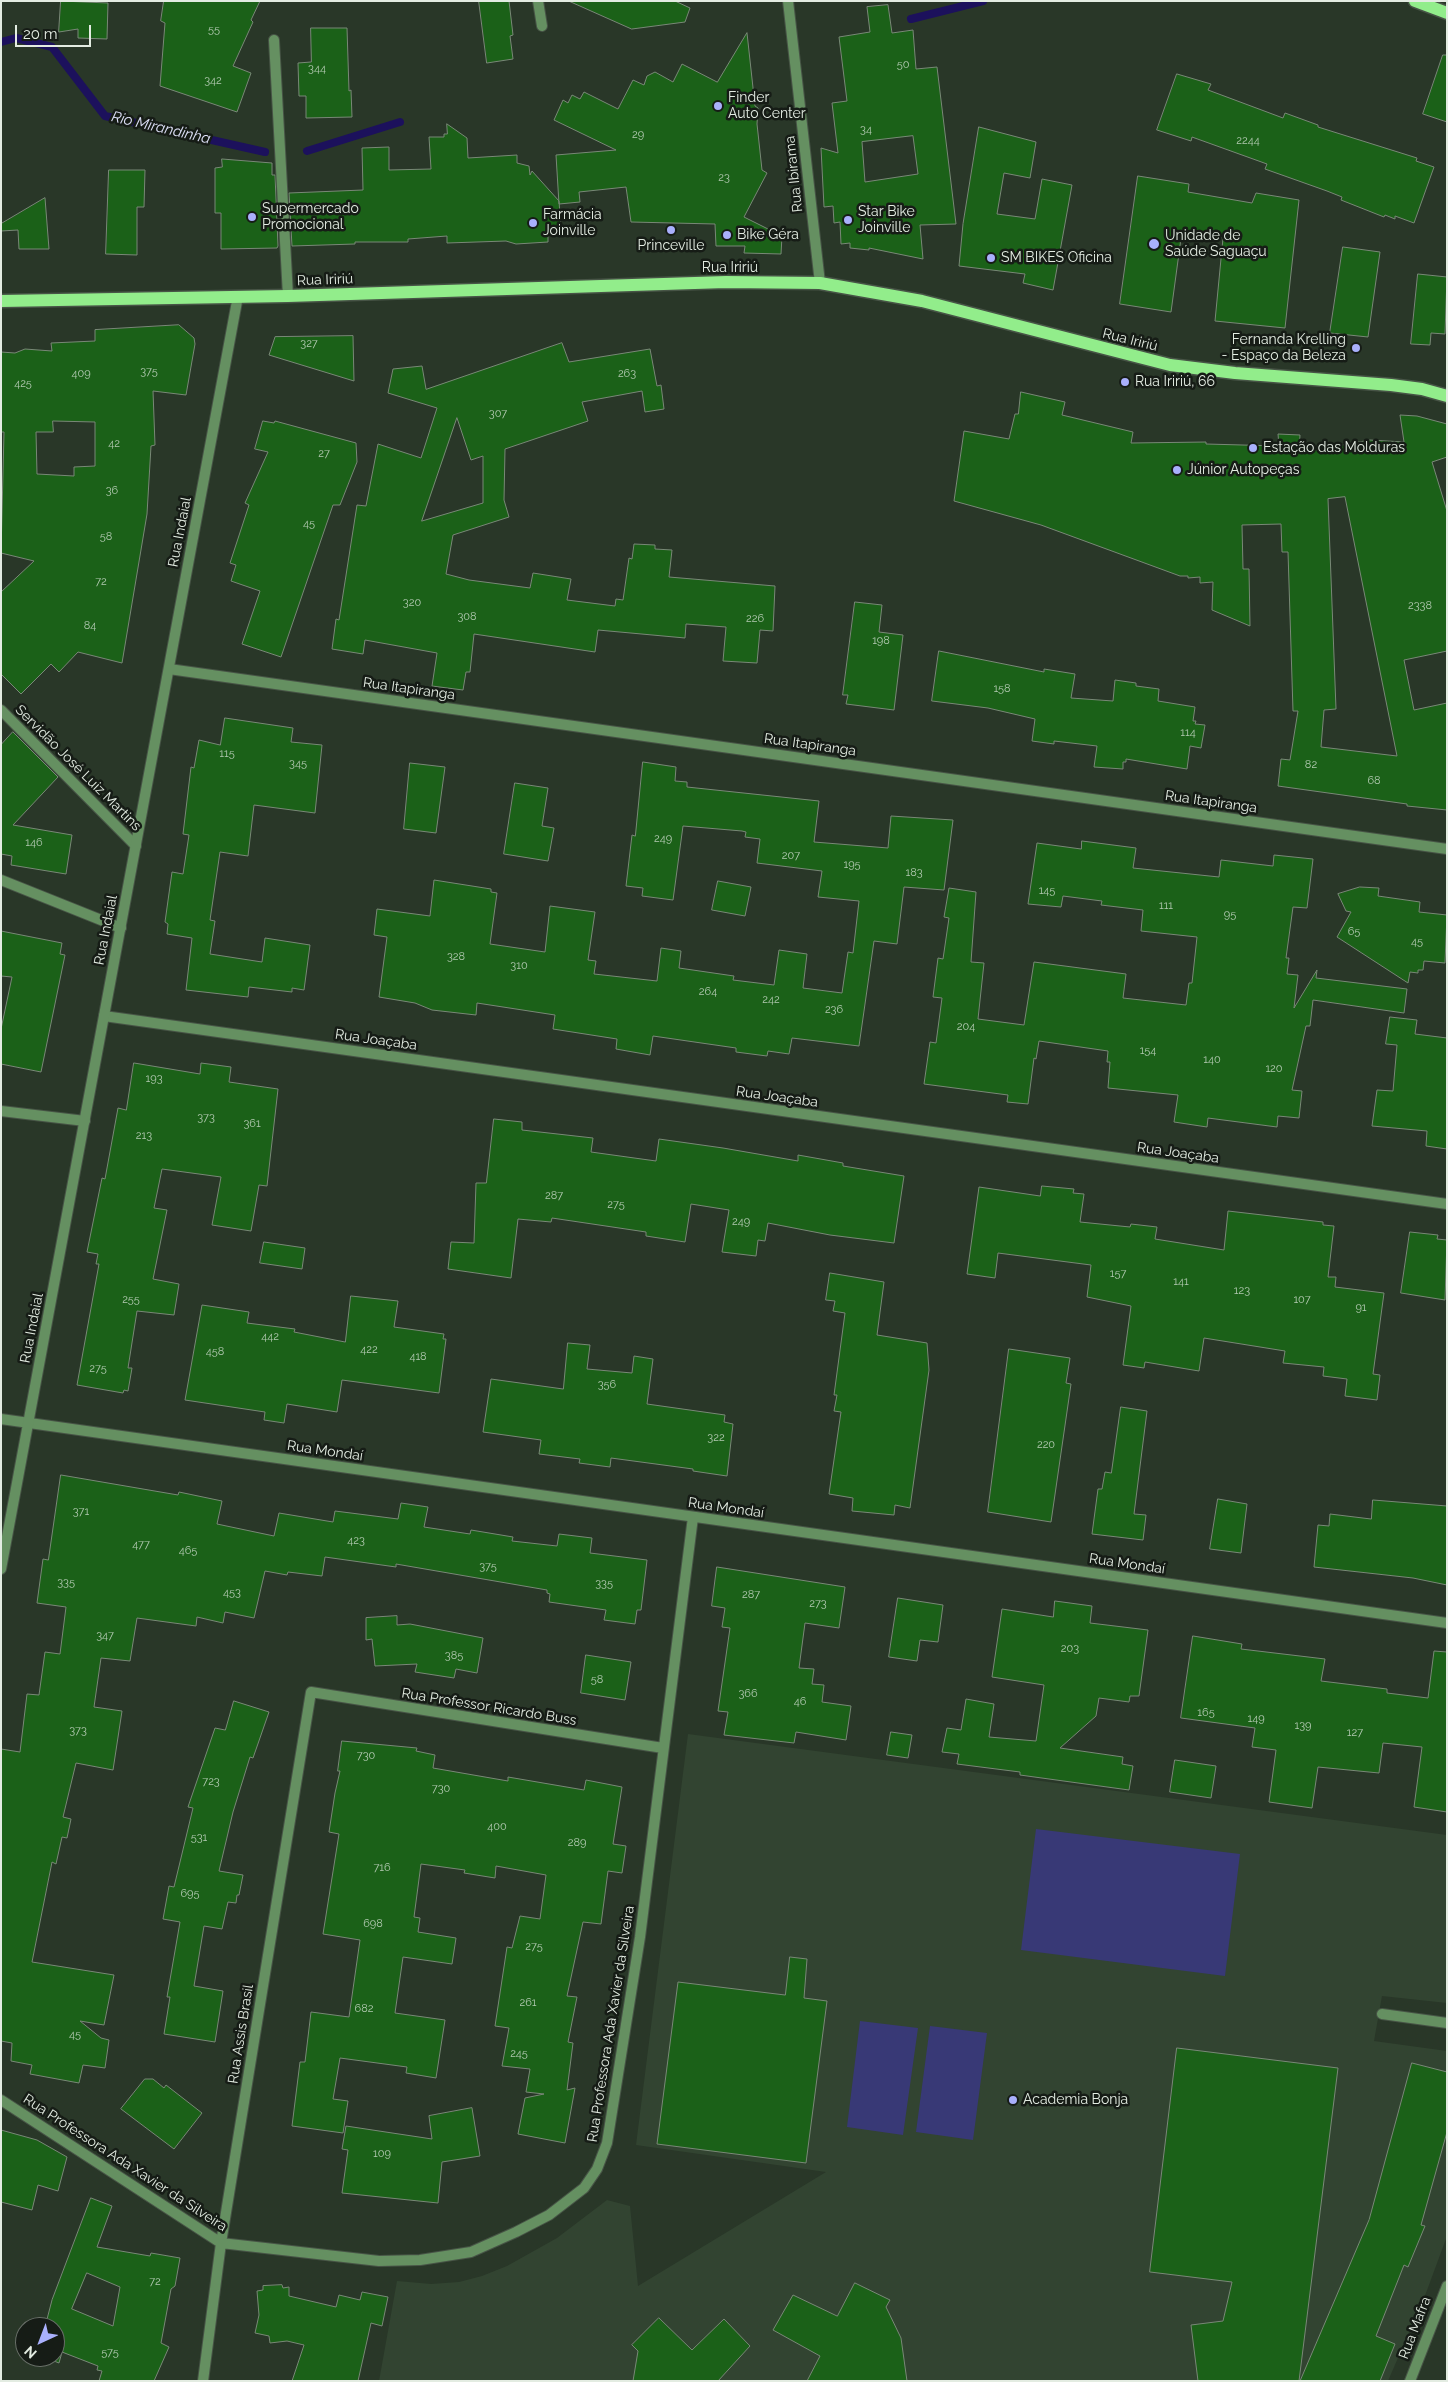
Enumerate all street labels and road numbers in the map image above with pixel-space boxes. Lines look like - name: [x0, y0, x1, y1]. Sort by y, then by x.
- street label: Rua Ibirama: [782, 135, 806, 213]
- street label: Rua Iririú: [702, 260, 758, 276]
- street label: Rua Iririú: [297, 271, 353, 289]
- street label: Rua Iririú: [1101, 325, 1159, 355]
- street label: Rua Indaial: [165, 496, 195, 568]
- street label: Rua Itapiranga: [362, 674, 456, 704]
- street label: Servidão José Luiz Martins: [12, 702, 144, 834]
- street label: Rua Itapiranga: [763, 730, 857, 760]
- street label: Rua Itapiranga: [1164, 787, 1258, 817]
- street label: Rua Indaial: [91, 894, 121, 966]
- street label: Rua Joaçaba: [334, 1026, 418, 1054]
- street label: Rua Joaçaba: [735, 1083, 819, 1111]
- street label: Rua Joaçaba: [1136, 1139, 1220, 1167]
- street label: Rua Indaial: [17, 1292, 47, 1364]
- street label: Rua Mondaí: [286, 1437, 364, 1465]
- street label: Rua Mondaí: [687, 1494, 765, 1522]
- street label: Rua Mondaí: [1088, 1550, 1166, 1578]
- street label: Rua Professor Ricardo Buss: [400, 1685, 578, 1729]
- street label: Rua Professora Ada Xavier da Silveira: [584, 1905, 638, 2143]
- street label: Rua Assis Brasil: [225, 1983, 257, 2085]
- street label: Rua Professora Ada Xavier da Silveira: [20, 2091, 230, 2235]
- street label: Rua Mafra: [1395, 2294, 1435, 2362]

